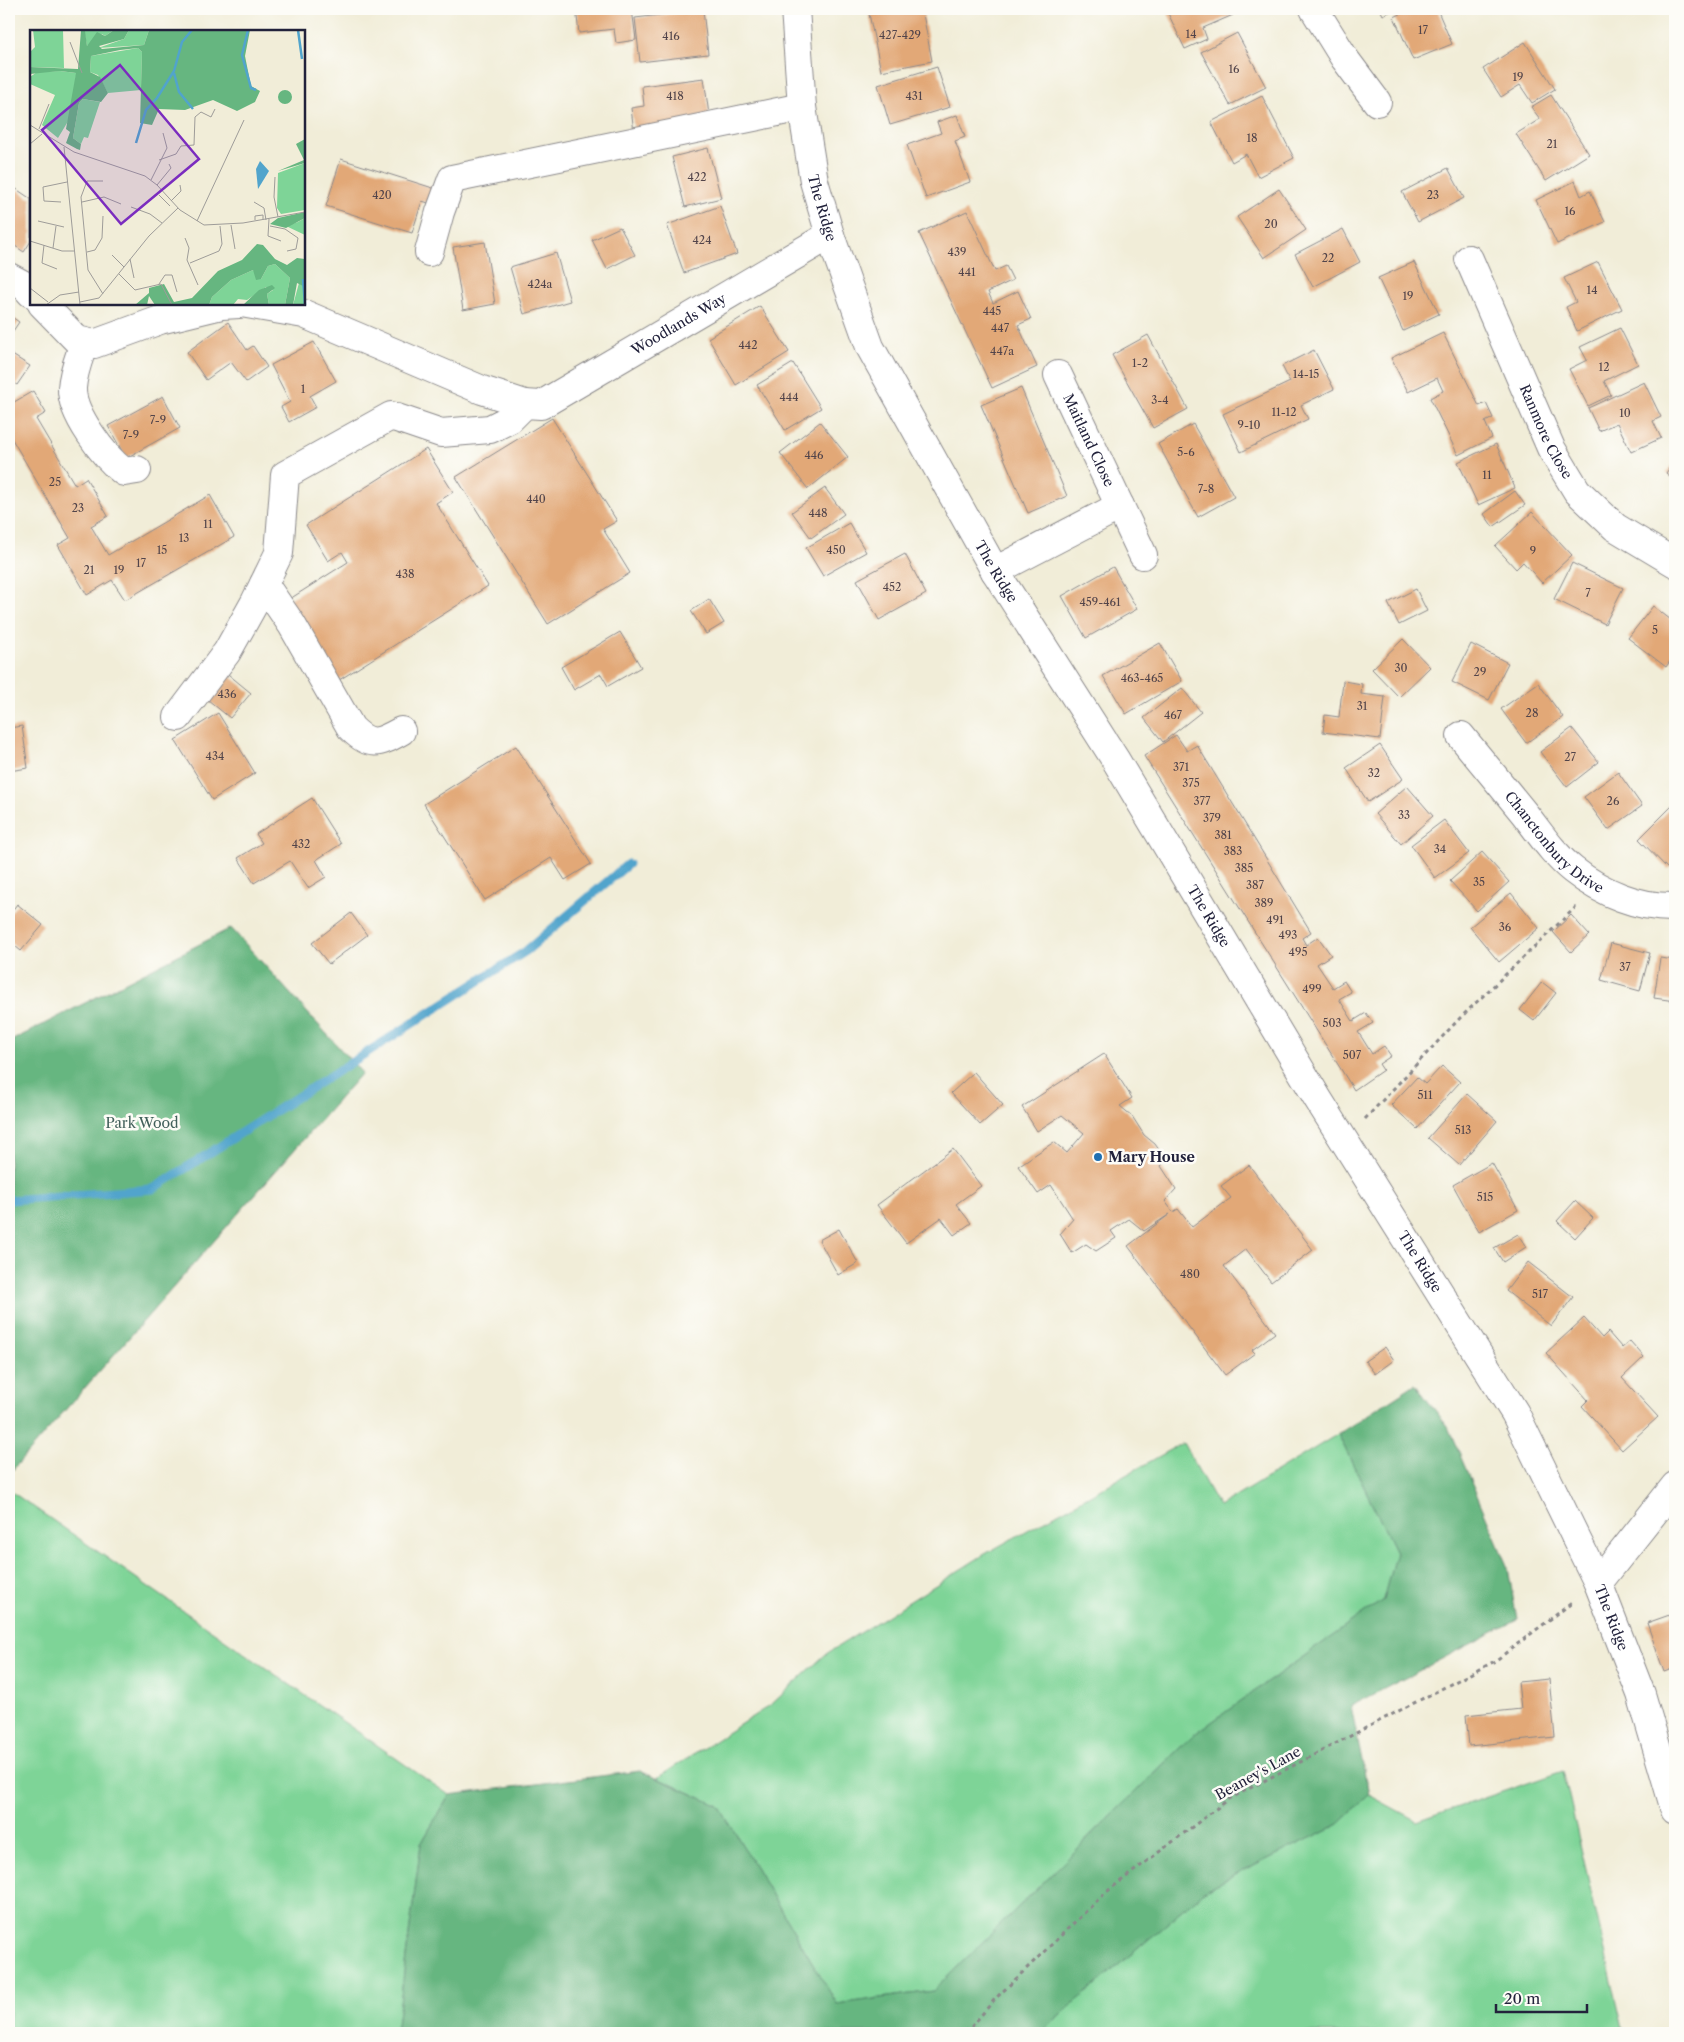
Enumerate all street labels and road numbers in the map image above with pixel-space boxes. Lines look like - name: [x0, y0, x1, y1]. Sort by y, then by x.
- street label: The Ridge: [804, 173, 841, 244]
- street label: Woodlands Way: [627, 289, 729, 359]
- street label: Ranmore Close: [1516, 382, 1577, 482]
- street label: Maitland Close: [1059, 391, 1118, 490]
- street label: The Ridge: [971, 537, 1022, 606]
- street label: Chanctonbury Drive: [1501, 788, 1607, 897]
- street label: The Ridge: [1183, 882, 1234, 951]
- street label: The Ridge: [1394, 1228, 1446, 1296]
- street label: The Ridge: [1591, 1582, 1632, 1653]
- street label: Beaney's Lane: [1212, 1742, 1304, 1804]

